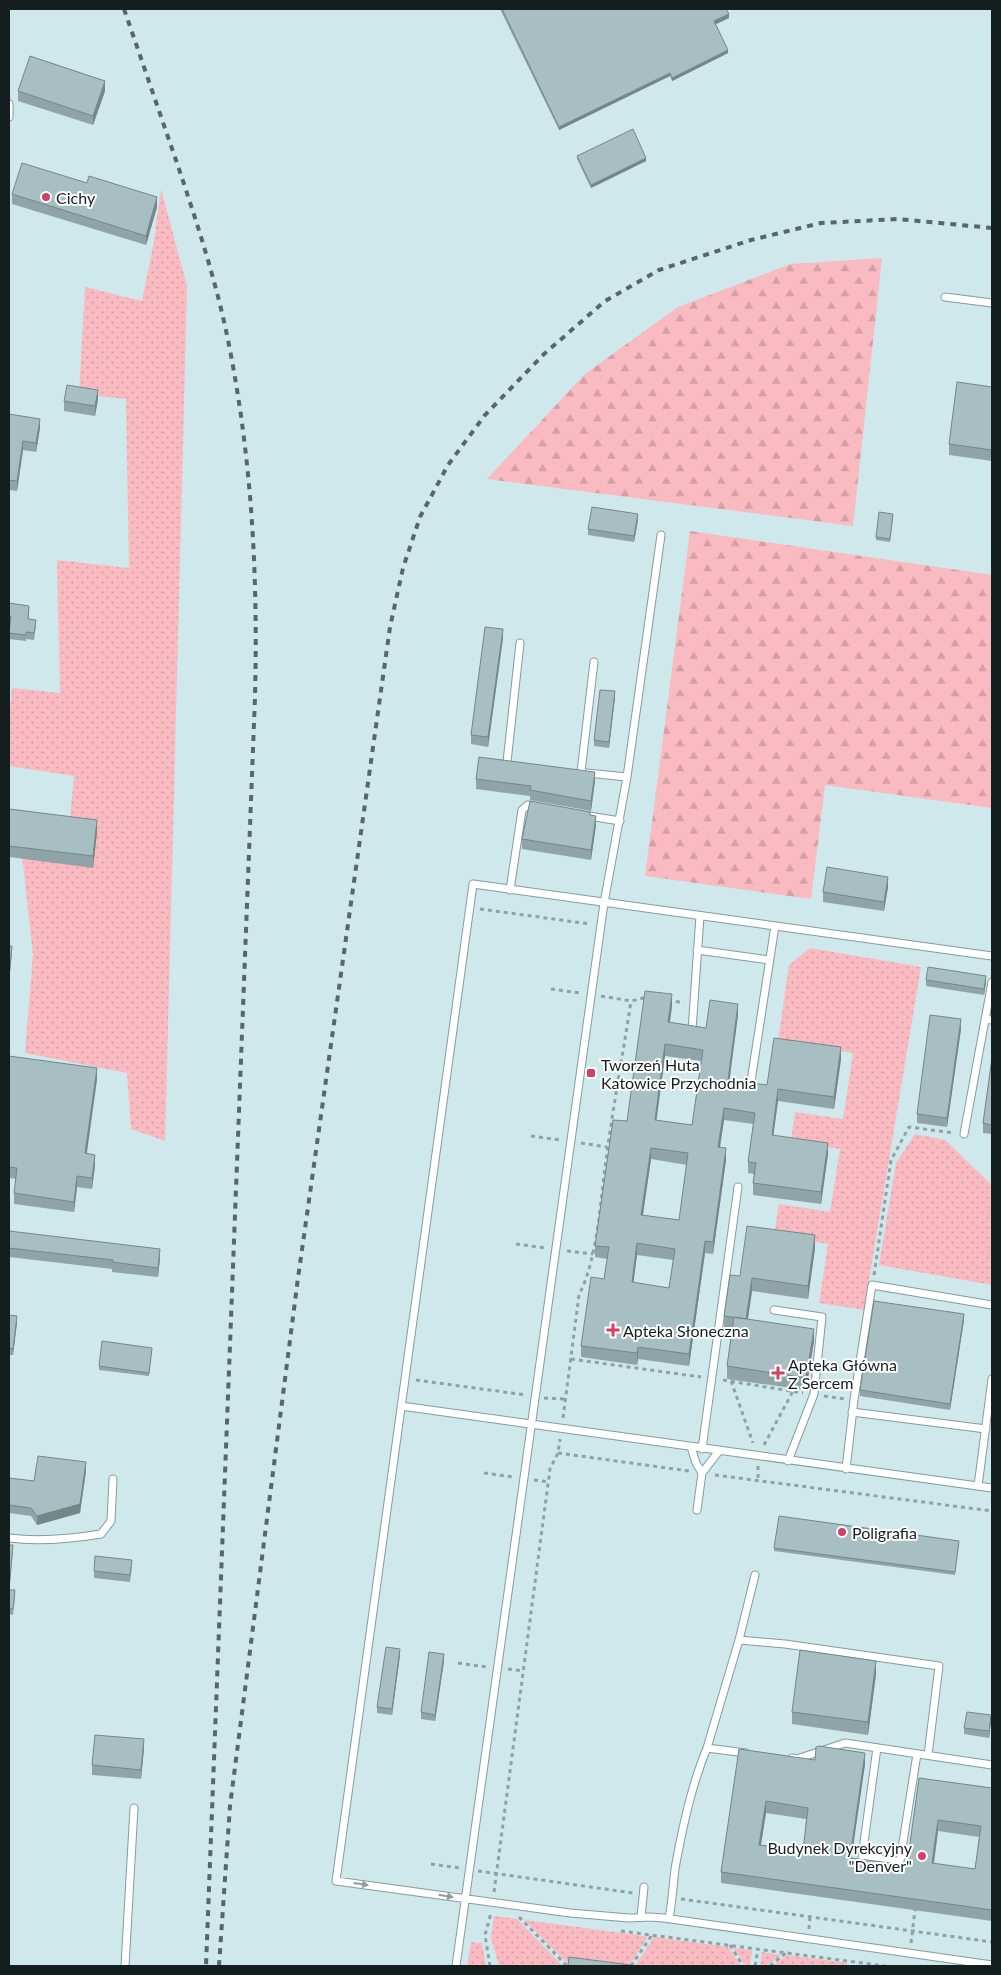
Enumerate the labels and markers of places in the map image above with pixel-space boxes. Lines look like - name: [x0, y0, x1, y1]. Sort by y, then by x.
- place label: Cichy: [56, 188, 96, 207]
- marker: Cichy: [40, 191, 52, 203]
- place label: Tworzeń Huta Katowice Przychodnia: [601, 1055, 756, 1092]
- marker: Tworzeń Huta Katowice Przychodnia: [585, 1067, 597, 1079]
- place label: Apteka Słoneczna: [623, 1321, 749, 1340]
- marker: Apteka Słoneczna: [607, 1324, 619, 1336]
- place label: Apteka Główna Z Sercem: [788, 1355, 897, 1392]
- marker: Apteka Główna Z Sercem: [772, 1367, 784, 1379]
- place label: Poligrafia: [852, 1523, 917, 1542]
- marker: Poligrafia: [836, 1526, 848, 1538]
- place label: Budynek Dyrekcyjny "Denver": [767, 1838, 913, 1875]
- marker: Budynek Dyrekcyjny "Denver": [916, 1850, 928, 1862]

